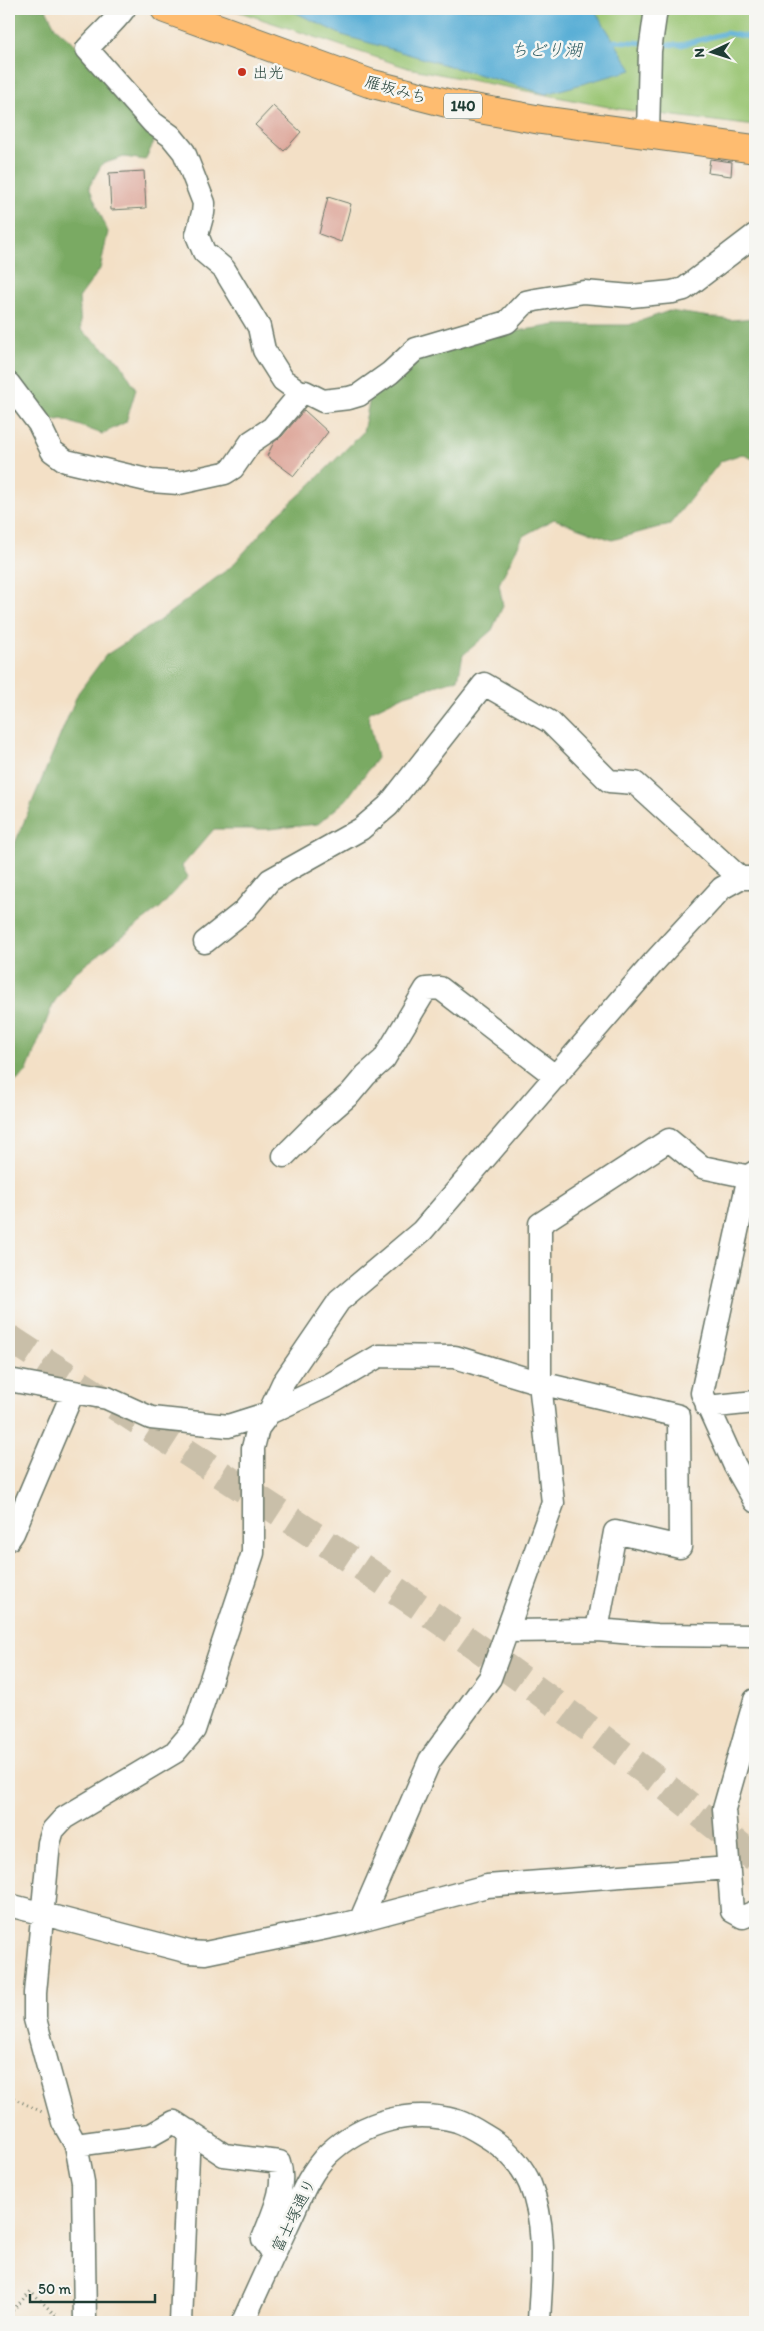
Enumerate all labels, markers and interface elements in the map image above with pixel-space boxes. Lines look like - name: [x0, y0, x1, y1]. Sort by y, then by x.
- north arrow: [686, 28, 736, 78]
- water label: ちどり湖: [510, 39, 584, 61]
- text: N: [691, 48, 708, 58]
- place label: 出光: [252, 63, 284, 82]
- marker: 出光: [236, 66, 248, 78]
- street label: 雁坂みち: [363, 72, 429, 107]
- road number: 140: [444, 94, 482, 118]
- street label: 富士塚通り: [267, 2175, 320, 2255]
- scale bar: [30, 2271, 155, 2303]
- text: 50 m: [38, 2280, 71, 2298]

